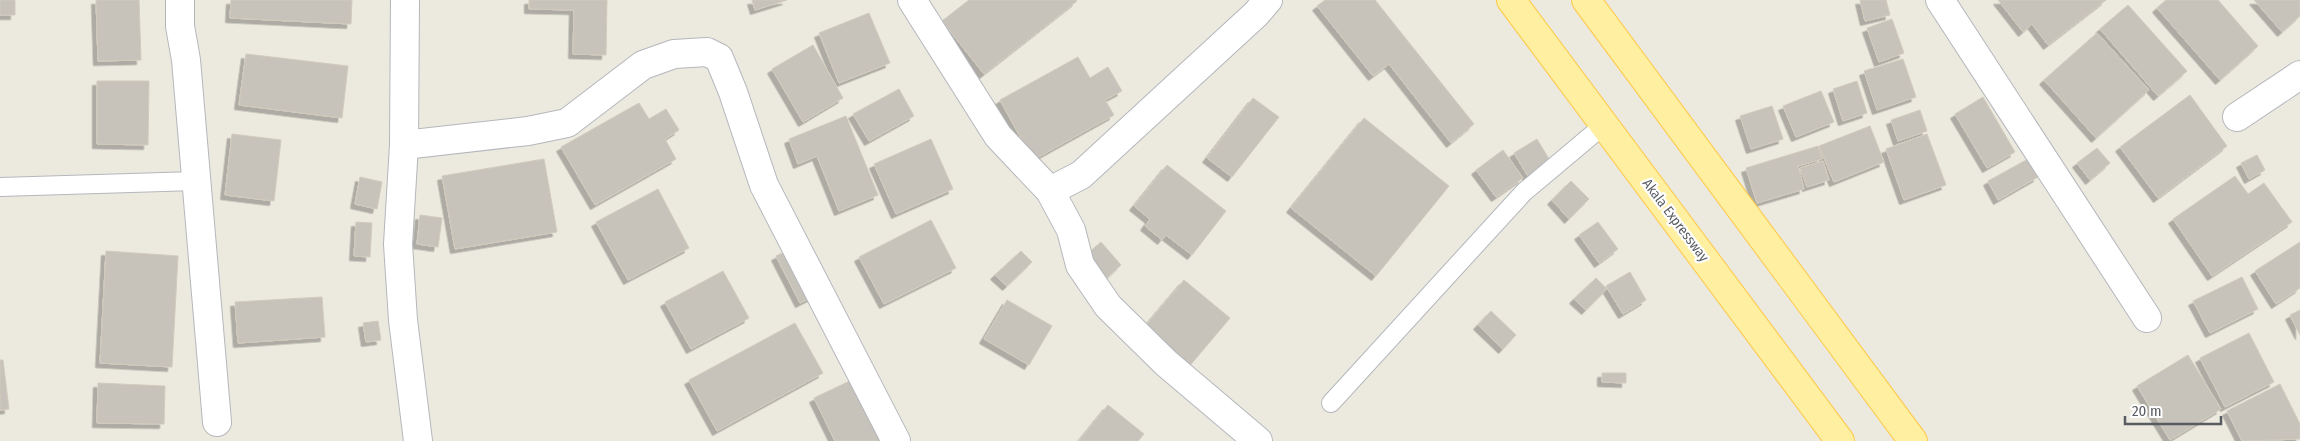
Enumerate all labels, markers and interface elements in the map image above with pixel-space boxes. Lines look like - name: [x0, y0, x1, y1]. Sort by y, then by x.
- street label: Akala Expressway: [1639, 176, 1713, 266]
- scale bar: [2125, 394, 2221, 426]
- text: 20 m: [2132, 402, 2162, 420]

